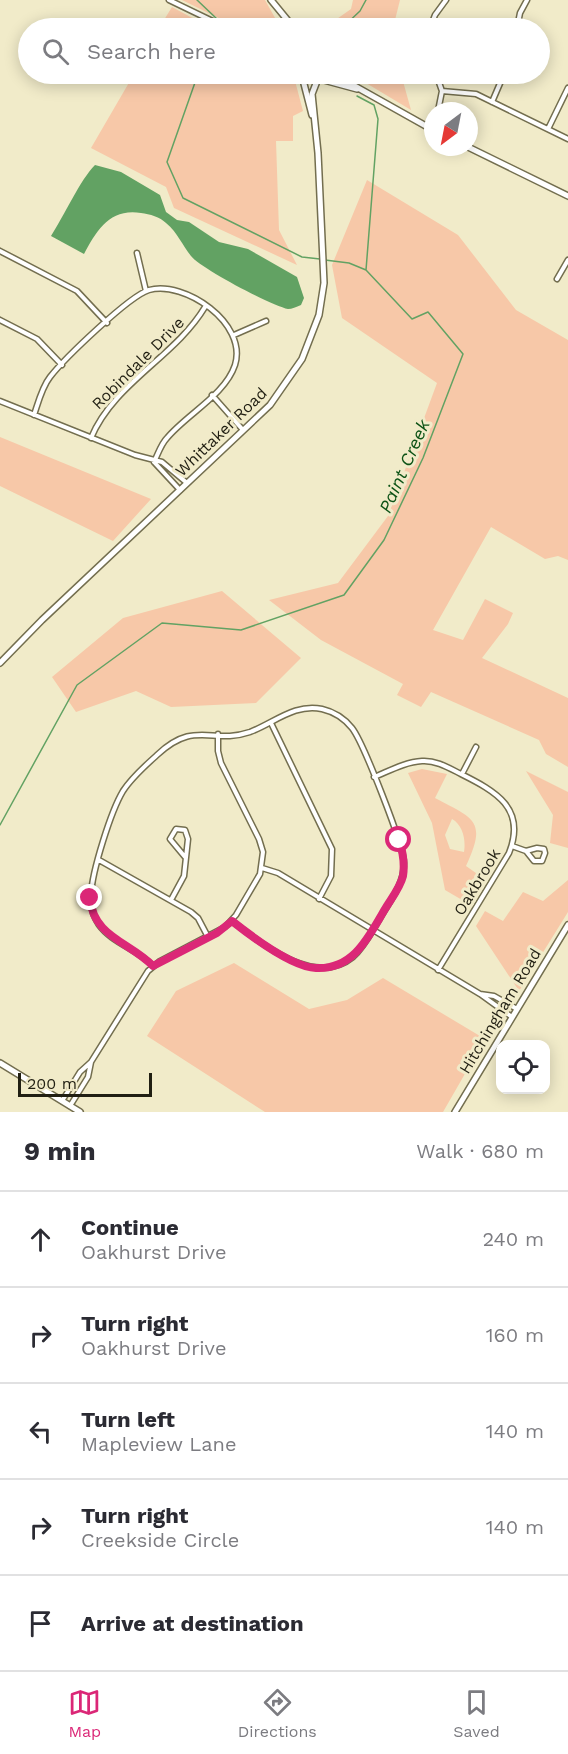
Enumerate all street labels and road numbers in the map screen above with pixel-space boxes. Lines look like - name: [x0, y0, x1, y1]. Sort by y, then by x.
- street label: Robindale Drive: [88, 313, 188, 413]
- street label: Whittaker Road: [171, 384, 271, 480]
- street label: Oakbrook: [450, 845, 504, 919]
- street label: Hitchingham Road: [455, 945, 545, 1077]

